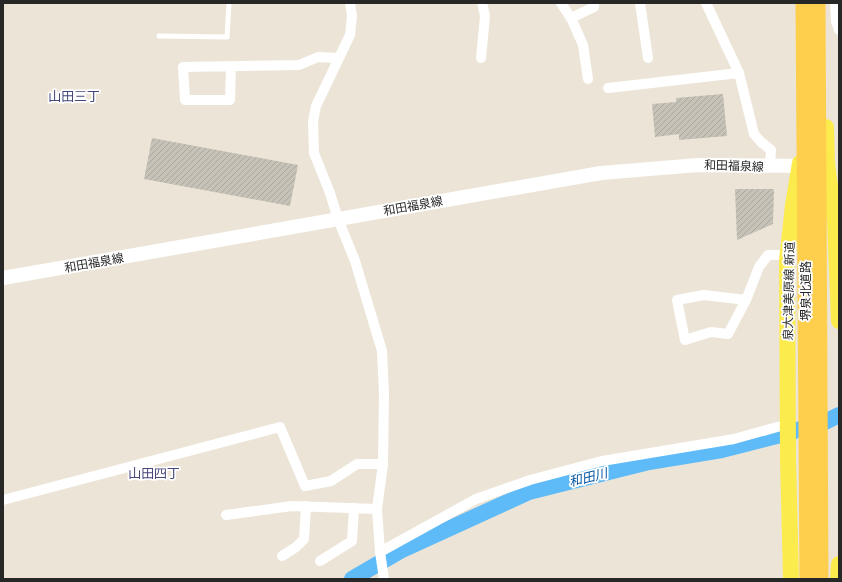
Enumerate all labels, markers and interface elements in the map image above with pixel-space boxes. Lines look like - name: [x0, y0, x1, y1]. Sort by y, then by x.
- district label: 山田三丁: [48, 87, 100, 105]
- street label: 和田福泉線: [704, 156, 764, 175]
- street label: 和田福泉線: [382, 192, 444, 219]
- street label: 泉大津美原線 新道: [779, 241, 798, 341]
- street label: 和田福泉線: [63, 249, 125, 276]
- street label: 堺泉北道路: [797, 261, 814, 321]
- water label: 和田川: [567, 463, 611, 490]
- district label: 山田四丁: [128, 464, 180, 482]

